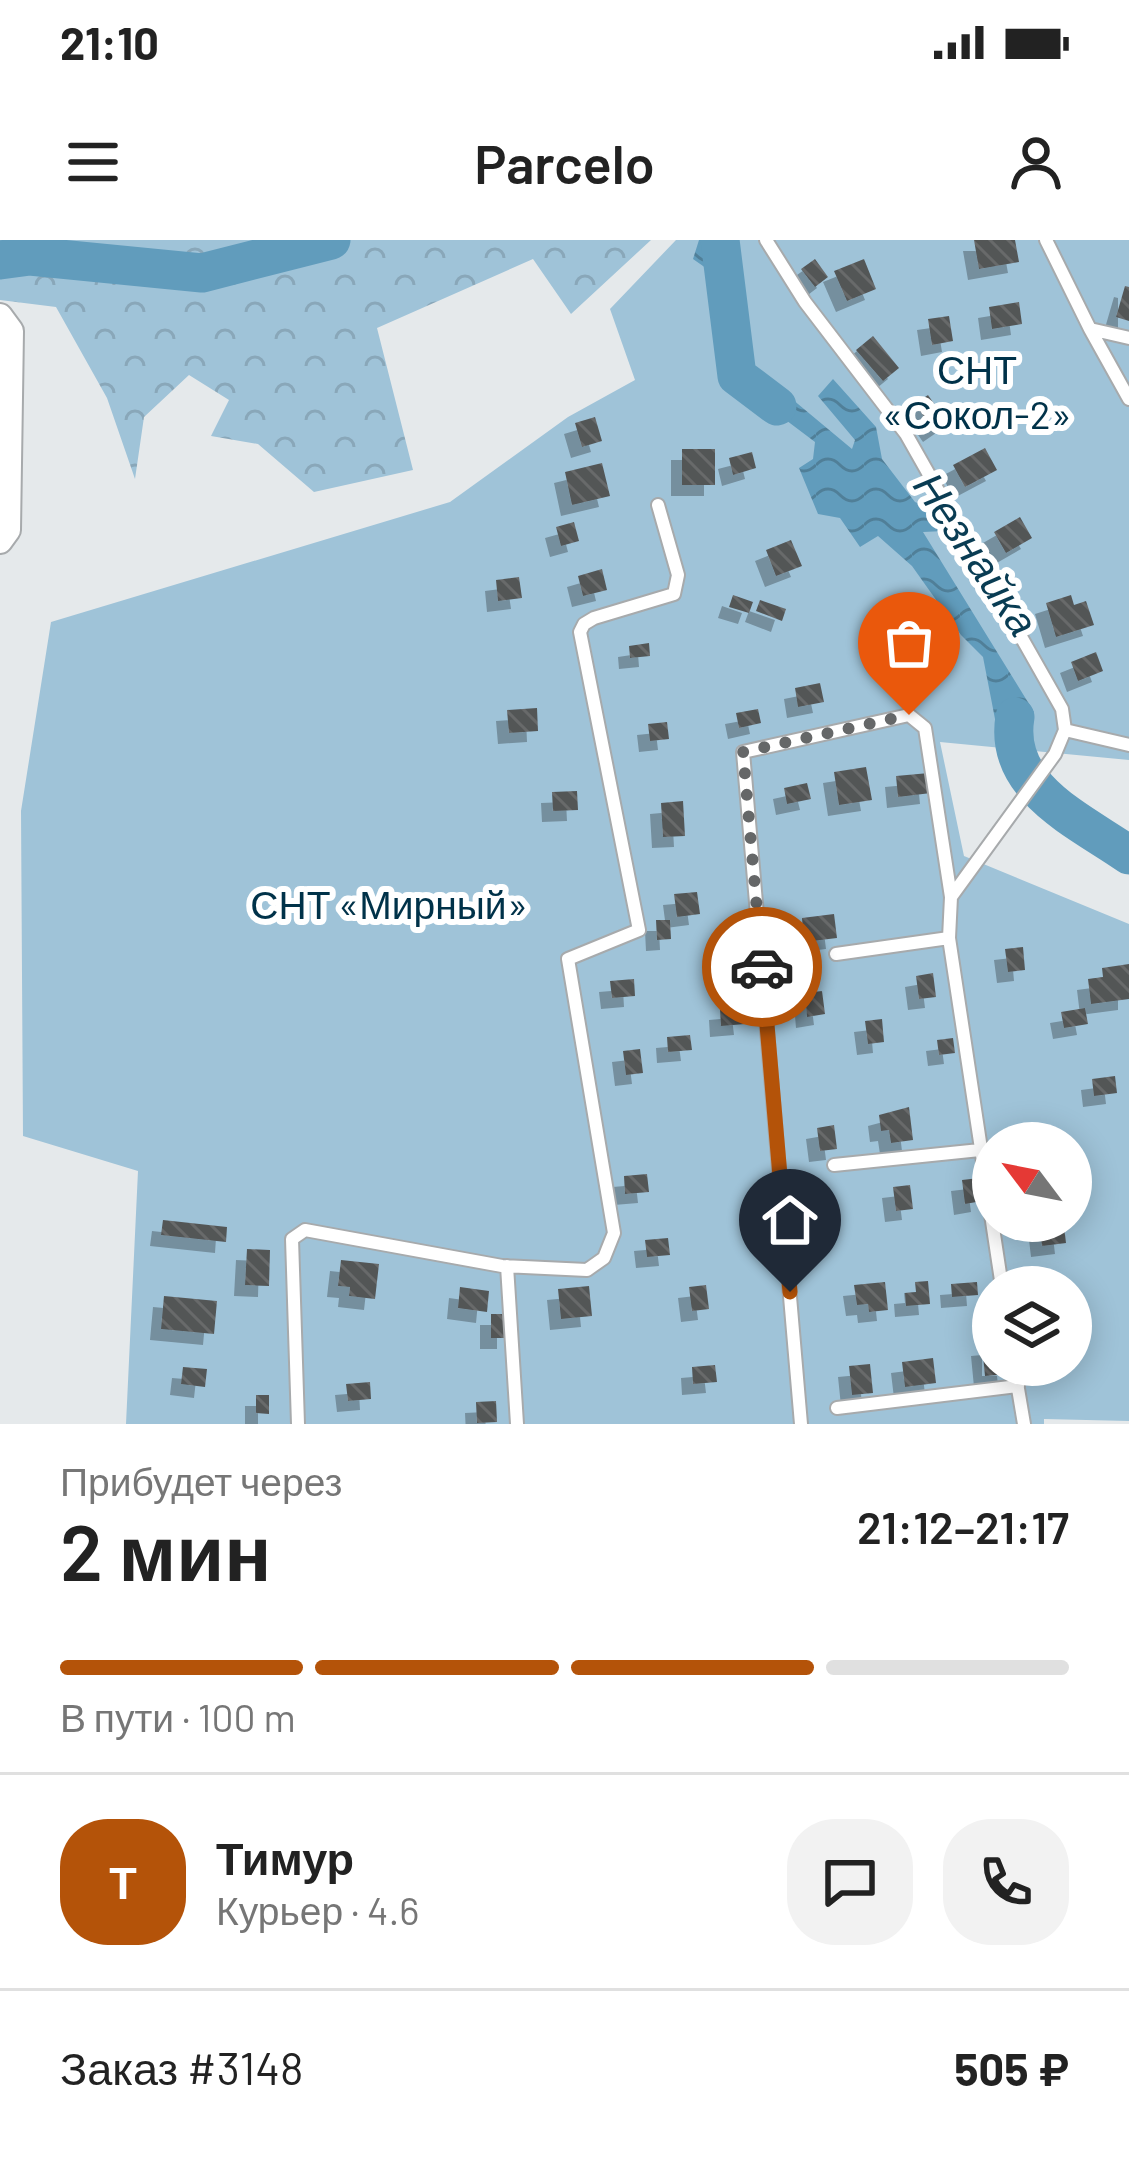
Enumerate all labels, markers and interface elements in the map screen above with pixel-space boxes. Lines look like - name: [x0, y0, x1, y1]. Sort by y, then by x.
- text: 21:10: [60, 15, 159, 69]
- icon: menu: [60, 129, 126, 195]
- icon: person: [1003, 129, 1069, 195]
- text: Parcelo: [474, 130, 655, 195]
- park label: СНТ «Сокол-2»: [882, 345, 1072, 437]
- water label: Незнайка: [905, 462, 1050, 644]
- pin: [858, 592, 960, 715]
- icon: bag: [876, 610, 942, 676]
- park label: СНТ «Мирный»: [250, 880, 528, 927]
- courier: [702, 907, 822, 1027]
- icon: car: [729, 934, 795, 1000]
- north arrow: [972, 1122, 1092, 1242]
- map controls: [972, 1122, 1092, 1386]
- pin: [739, 1169, 841, 1292]
- icon: home: [757, 1187, 823, 1253]
- button: layers: [972, 1266, 1092, 1386]
- text: Прибудет через: [60, 1457, 342, 1504]
- text: 21:12–21:17: [857, 1499, 1069, 1553]
- text: 2 мин: [60, 1503, 271, 1597]
- text: В пути · 100 m: [60, 1693, 296, 1740]
- button: chat: [787, 1819, 913, 1945]
- button: phone: [943, 1819, 1069, 1945]
- text: Тимур: [216, 1830, 354, 1884]
- text: Т: [109, 1854, 137, 1908]
- text: Курьер · 4.6: [216, 1886, 419, 1933]
- text: Заказ #3148: [60, 2040, 304, 2094]
- text: 505 ₽: [954, 2041, 1069, 2095]

